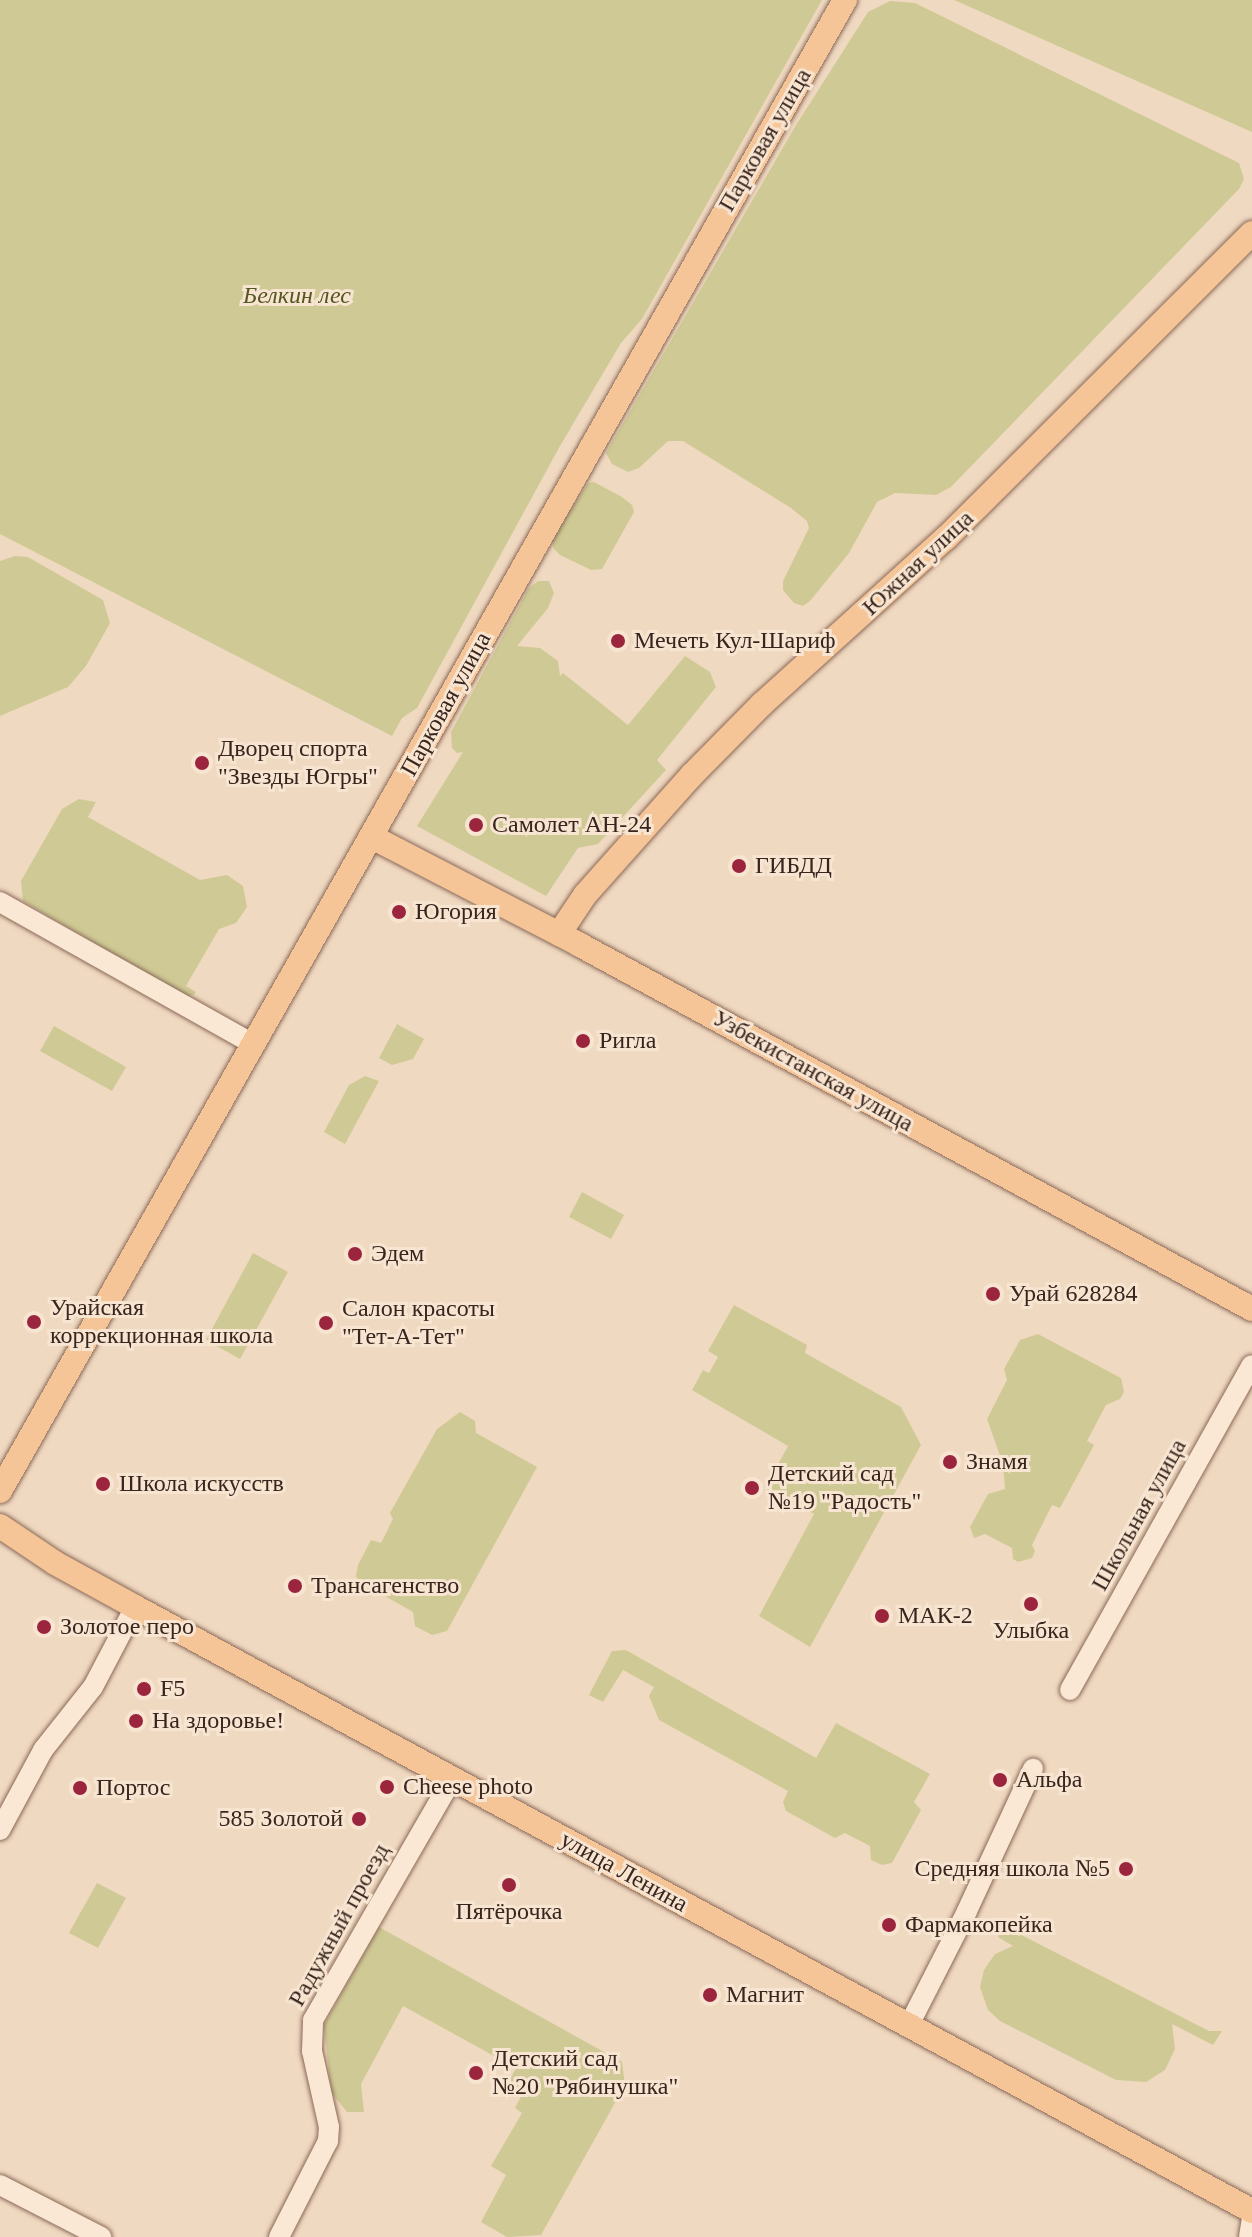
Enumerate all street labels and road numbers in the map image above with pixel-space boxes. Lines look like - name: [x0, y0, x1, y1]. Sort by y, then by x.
- street label: Парковая улица: [712, 63, 818, 217]
- street label: Южная улица: [856, 504, 980, 622]
- street label: Парковая улица: [395, 627, 497, 781]
- street label: Узбекистанская улица: [708, 1004, 918, 1138]
- street label: Школьная улица: [1085, 1434, 1193, 1596]
- street label: улица Ленина: [555, 1825, 693, 1919]
- street label: Радужный проезд: [282, 1839, 396, 2011]

